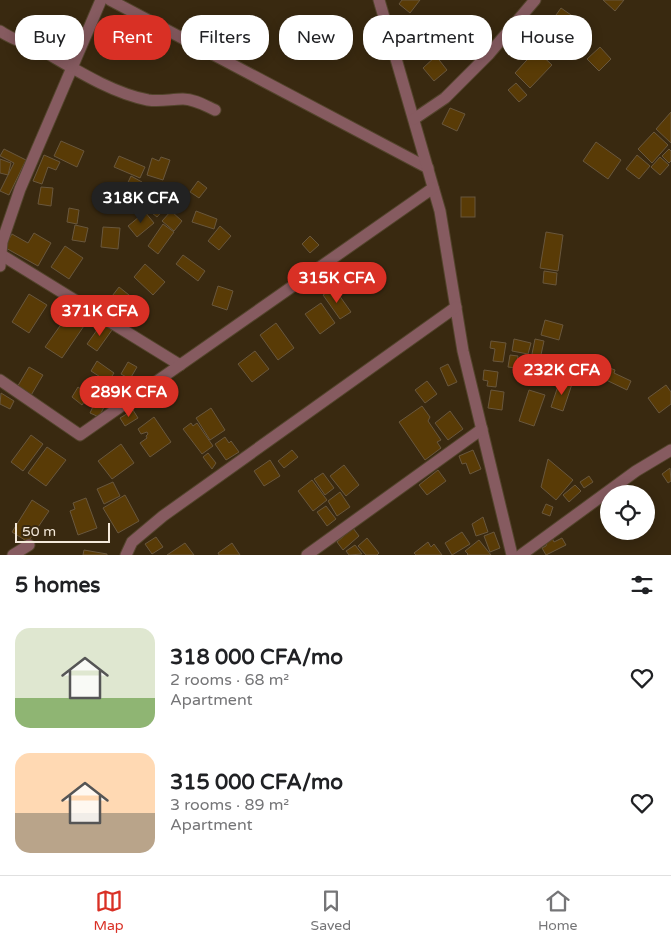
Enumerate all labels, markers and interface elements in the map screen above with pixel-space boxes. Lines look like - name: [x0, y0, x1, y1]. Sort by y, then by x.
- chip: Buy: [15, 15, 84, 60]
- chip: Rent: [94, 15, 171, 60]
- chip: Filters: [181, 15, 269, 60]
- chip: New: [279, 15, 353, 60]
- chip: Apartment: [363, 15, 492, 60]
- chip: House: [502, 15, 592, 60]
- pin: 318K CFA: [89, 182, 193, 224]
- text: 318K CFA: [103, 188, 179, 208]
- pin: 315K CFA: [285, 262, 389, 304]
- text: 315K CFA: [299, 268, 375, 288]
- pin: 371K CFA: [48, 294, 152, 337]
- text: 371K CFA: [62, 301, 138, 321]
- pin: 232K CFA: [510, 354, 614, 396]
- text: 232K CFA: [524, 360, 600, 380]
- pin: 289K CFA: [77, 376, 181, 418]
- text: 289K CFA: [91, 382, 167, 402]
- map controls: [600, 485, 655, 540]
- button: locate: [600, 485, 655, 540]
- scale bar: [15, 520, 110, 543]
- text: 50 m: [22, 523, 56, 540]
- icon: filters: [628, 571, 656, 599]
- text: 5 homes: [15, 573, 100, 598]
- text: 318 000 CFA/mo: [170, 645, 343, 670]
- icon: home: [55, 648, 115, 708]
- icon: heart: [628, 664, 656, 692]
- text: 2 rooms · 68 m²: [170, 670, 289, 690]
- text: Apartment: [170, 690, 253, 710]
- text: 315 000 CFA/mo: [170, 770, 343, 795]
- icon: home: [55, 773, 115, 833]
- icon: heart: [628, 789, 656, 817]
- text: 3 rooms · 89 m²: [170, 795, 289, 815]
- text: Apartment: [170, 815, 253, 835]
- tab: Map: [93, 887, 124, 934]
- tab: Saved: [311, 887, 351, 934]
- tab: Home: [538, 887, 578, 934]

